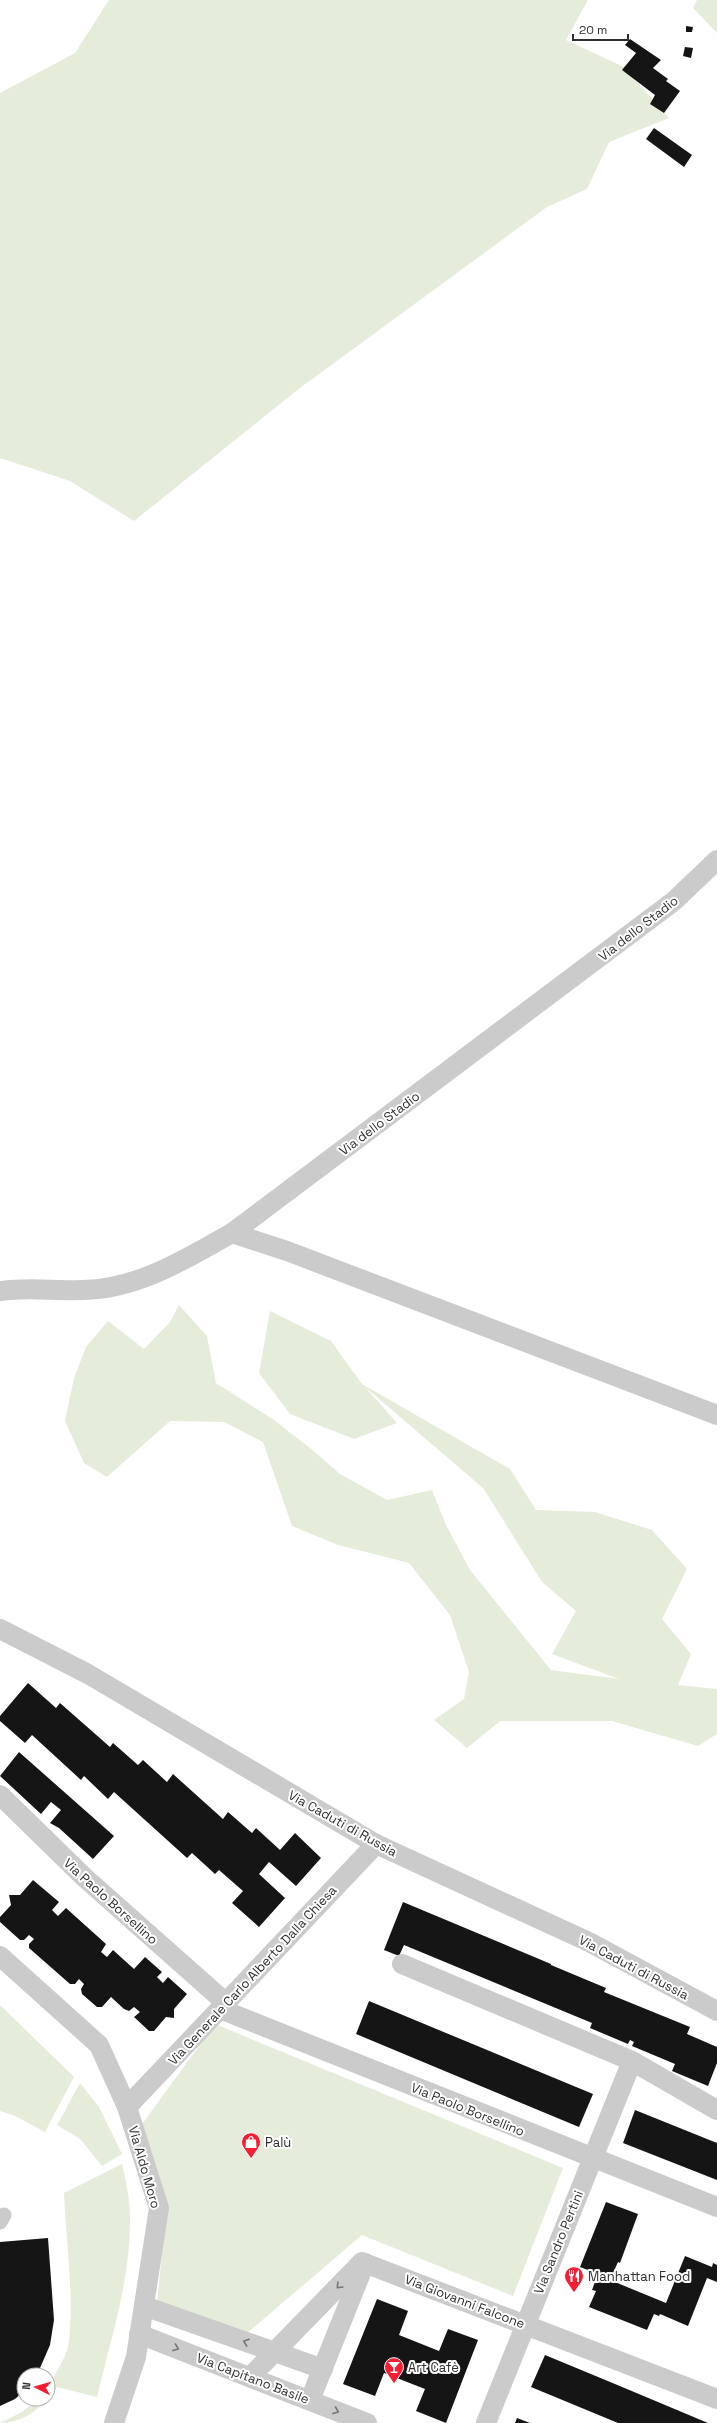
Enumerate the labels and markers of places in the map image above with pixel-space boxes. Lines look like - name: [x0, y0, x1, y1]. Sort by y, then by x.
- shop icon: Palù: [240, 2131, 262, 2159]
- place label: Palù: [265, 2134, 291, 2151]
- restaurant icon: Manhattan Food: [563, 2265, 585, 2293]
- place label: Manhattan Food: [588, 2268, 690, 2285]
- bar icon: Art Cafè: [383, 2356, 405, 2384]
- place label: Art Cafè: [408, 2359, 459, 2376]

